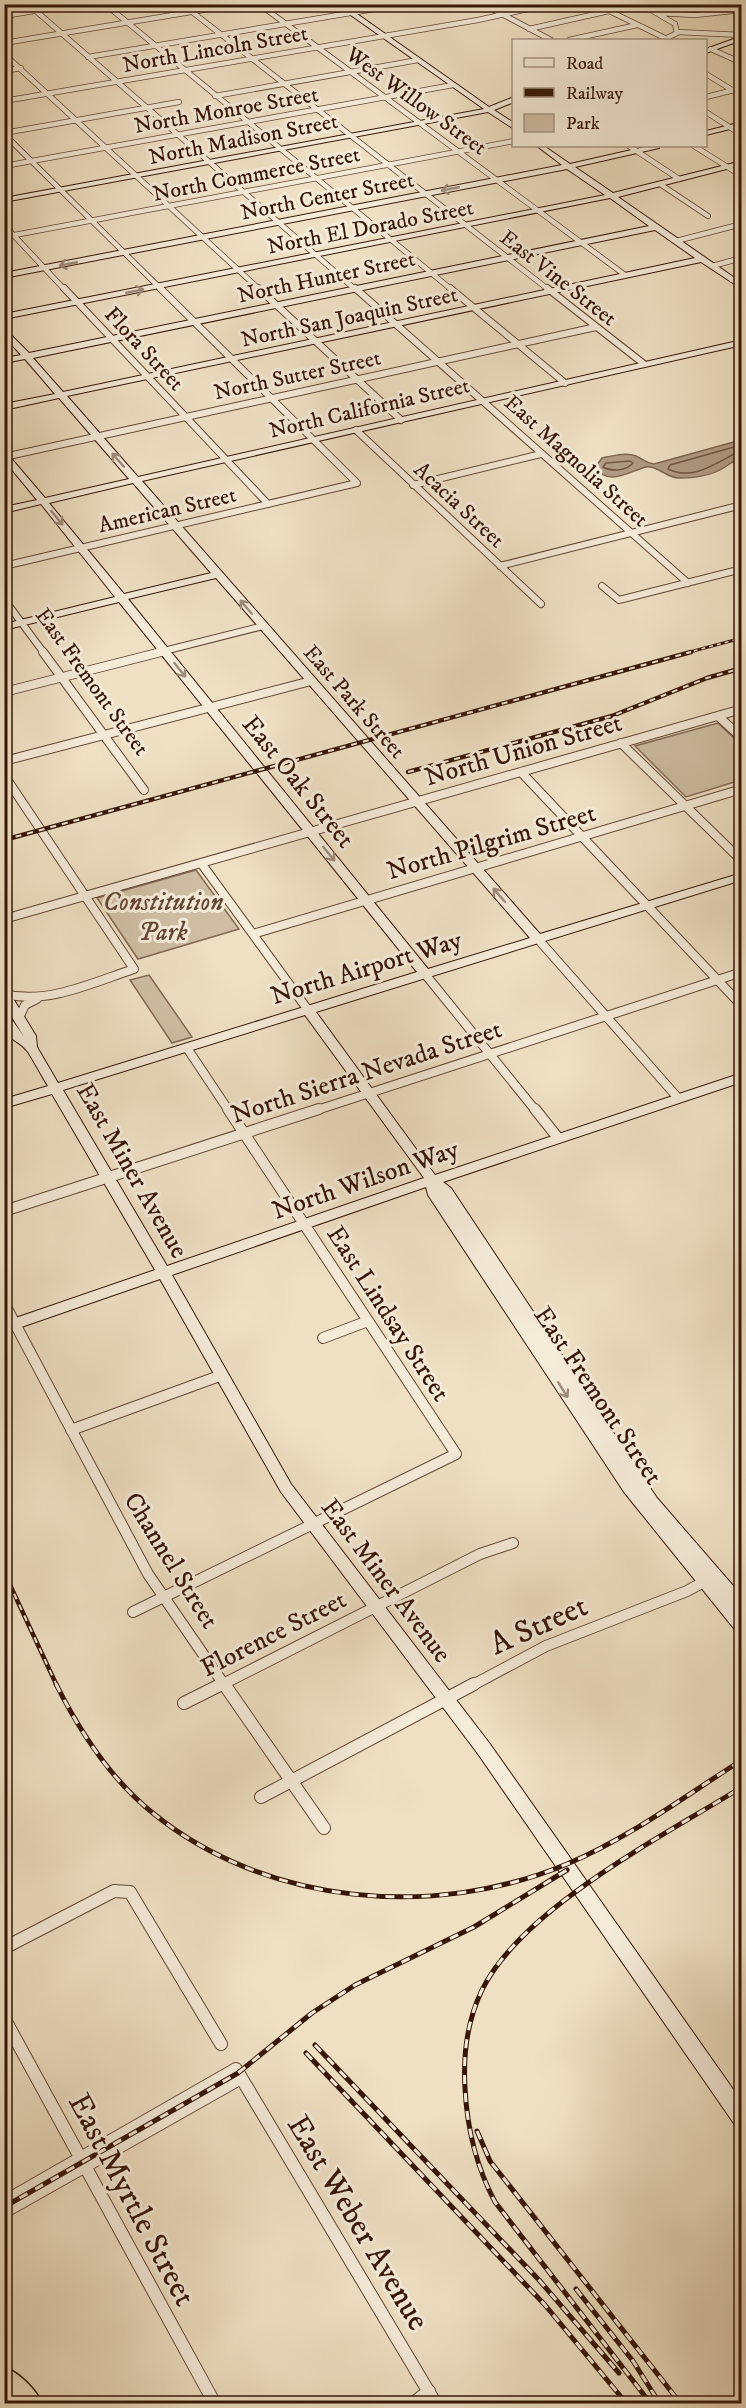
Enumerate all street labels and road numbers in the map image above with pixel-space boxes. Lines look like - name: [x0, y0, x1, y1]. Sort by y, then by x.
- street label: North Lincoln Street: [121, 20, 310, 79]
- street label: West Willow Street: [340, 40, 492, 161]
- street label: North Monroe Street: [132, 81, 320, 140]
- street label: North Madison Street: [146, 108, 340, 171]
- street label: North Commerce Street: [150, 141, 362, 208]
- street label: North Center Street: [238, 166, 416, 227]
- street label: North El Dorado Street: [265, 194, 476, 261]
- street label: East Vine Street: [494, 224, 622, 332]
- street label: North Hunter Street: [235, 245, 418, 309]
- street label: North San Joaquin Street: [239, 281, 460, 354]
- street label: Flora Street: [98, 301, 190, 397]
- street label: North Sutter Street: [211, 345, 383, 406]
- street label: North California Street: [266, 372, 472, 445]
- street label: East Magnolia Street: [498, 389, 654, 533]
- street label: Acacia Street: [408, 456, 510, 554]
- street label: American Street: [96, 482, 239, 539]
- street label: East Fremont Street: [29, 603, 154, 761]
- street label: East Park Street: [297, 640, 411, 764]
- street label: North Union Street: [421, 707, 626, 794]
- street label: East Oak Street: [234, 709, 361, 855]
- street label: North Pilgrim Street: [383, 797, 600, 888]
- street label: North Airport Way: [267, 923, 467, 1013]
- street label: North Sierra Nevada Street: [227, 1013, 506, 1132]
- street label: East Miner Avenue: [68, 1077, 195, 1264]
- street label: North Wilson Way: [268, 1133, 464, 1228]
- street label: East Lindsay Street: [319, 1220, 457, 1408]
- street label: East Fremont Street: [526, 1300, 670, 1491]
- street label: Channel Street: [116, 1486, 226, 1635]
- street label: East Miner Avenue: [313, 1492, 458, 1669]
- street label: Florence Street: [195, 1584, 352, 1685]
- street label: A Street: [484, 1587, 594, 1665]
- street label: East Myrtle Street: [58, 2087, 204, 2313]
- street label: East Weber Avenue: [277, 2108, 437, 2338]

